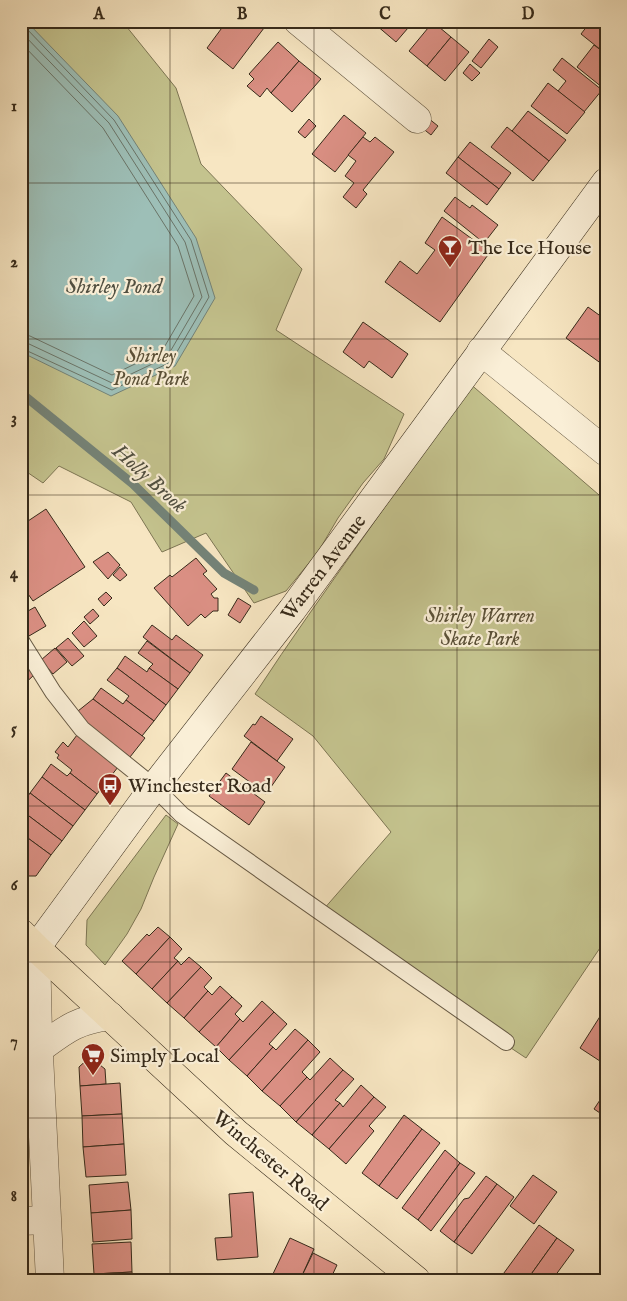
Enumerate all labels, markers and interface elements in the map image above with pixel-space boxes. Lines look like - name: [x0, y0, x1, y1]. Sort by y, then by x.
- text: A: [93, 5, 106, 25]
- text: B: [237, 5, 248, 25]
- text: C: [379, 5, 391, 25]
- text: D: [522, 5, 535, 25]
- text: 1: [11, 97, 17, 117]
- bar icon: The Ice House: [437, 234, 463, 268]
- place label: The Ice House: [468, 236, 592, 261]
- text: 2: [10, 253, 18, 273]
- water label: Shirley Pond: [66, 274, 164, 301]
- park label: Shirley Pond Park: [113, 344, 189, 392]
- text: 3: [11, 409, 17, 429]
- water label: Holly Brook: [105, 438, 192, 520]
- street label: Warren Avenue: [276, 510, 372, 626]
- text: 4: [10, 564, 19, 584]
- park label: Shirley Warren Skate Park: [425, 604, 535, 652]
- text: 5: [11, 720, 17, 740]
- bus stop icon: Winchester Road: [97, 772, 123, 806]
- place label: Winchester Road: [128, 774, 272, 799]
- text: 6: [11, 876, 19, 896]
- text: 7: [10, 1032, 18, 1052]
- supermarket icon: Simply Local: [80, 1042, 106, 1076]
- place label: Simply Local: [110, 1044, 220, 1069]
- street label: Winchester Road: [207, 1105, 333, 1217]
- text: 8: [11, 1187, 17, 1207]

